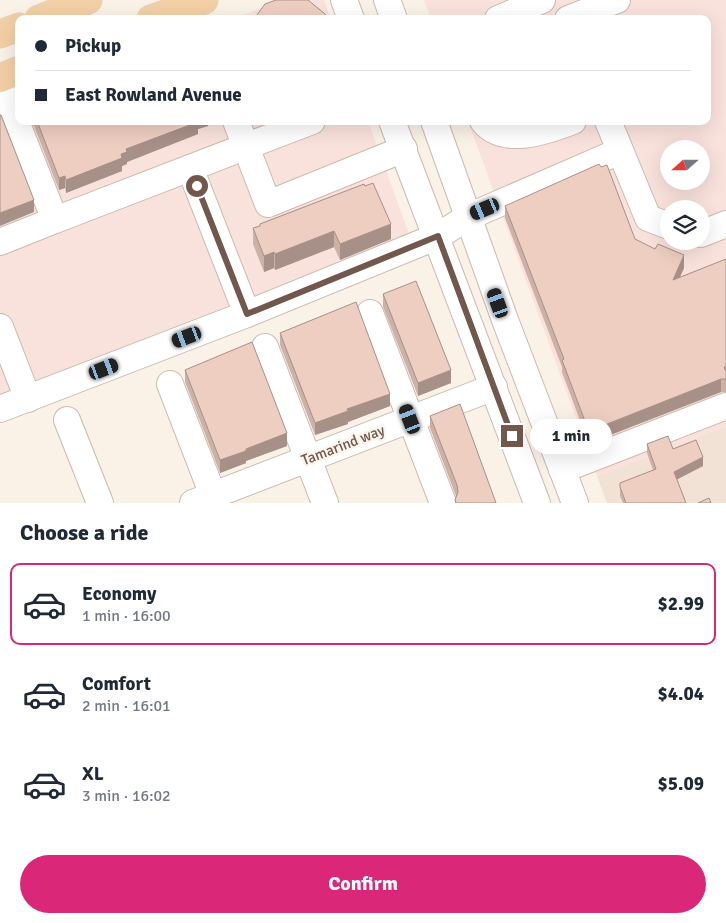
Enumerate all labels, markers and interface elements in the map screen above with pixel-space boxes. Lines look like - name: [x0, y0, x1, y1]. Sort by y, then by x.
- text: Pickup: [65, 34, 121, 58]
- text: East Rowland Avenue: [65, 83, 242, 107]
- north arrow: [660, 140, 710, 190]
- map controls: [660, 140, 710, 250]
- route start: [186, 175, 208, 197]
- car: [468, 196, 501, 222]
- button: layers: [660, 200, 710, 250]
- car: [485, 286, 510, 320]
- car: [170, 325, 203, 349]
- car: [87, 357, 120, 381]
- car: [397, 402, 422, 436]
- callout: 1 min: [530, 418, 612, 454]
- street label: Tamarind way: [299, 421, 387, 469]
- route end: [501, 425, 523, 447]
- text: 1 min: [552, 426, 590, 446]
- text: Choose a ride: [20, 519, 148, 546]
- icon: car: [22, 582, 67, 627]
- text: Economy: [82, 582, 156, 606]
- text: $2.99: [658, 592, 704, 616]
- text: 1 min · 16:00: [82, 606, 171, 626]
- icon: car: [22, 672, 67, 717]
- text: Comfort: [82, 672, 151, 696]
- text: $4.04: [658, 682, 704, 706]
- text: 2 min · 16:01: [82, 696, 171, 716]
- icon: car: [22, 762, 67, 807]
- text: XL: [82, 762, 104, 786]
- text: $5.09: [658, 772, 704, 796]
- text: 3 min · 16:02: [82, 786, 171, 806]
- button: Confirm: [20, 855, 706, 913]

